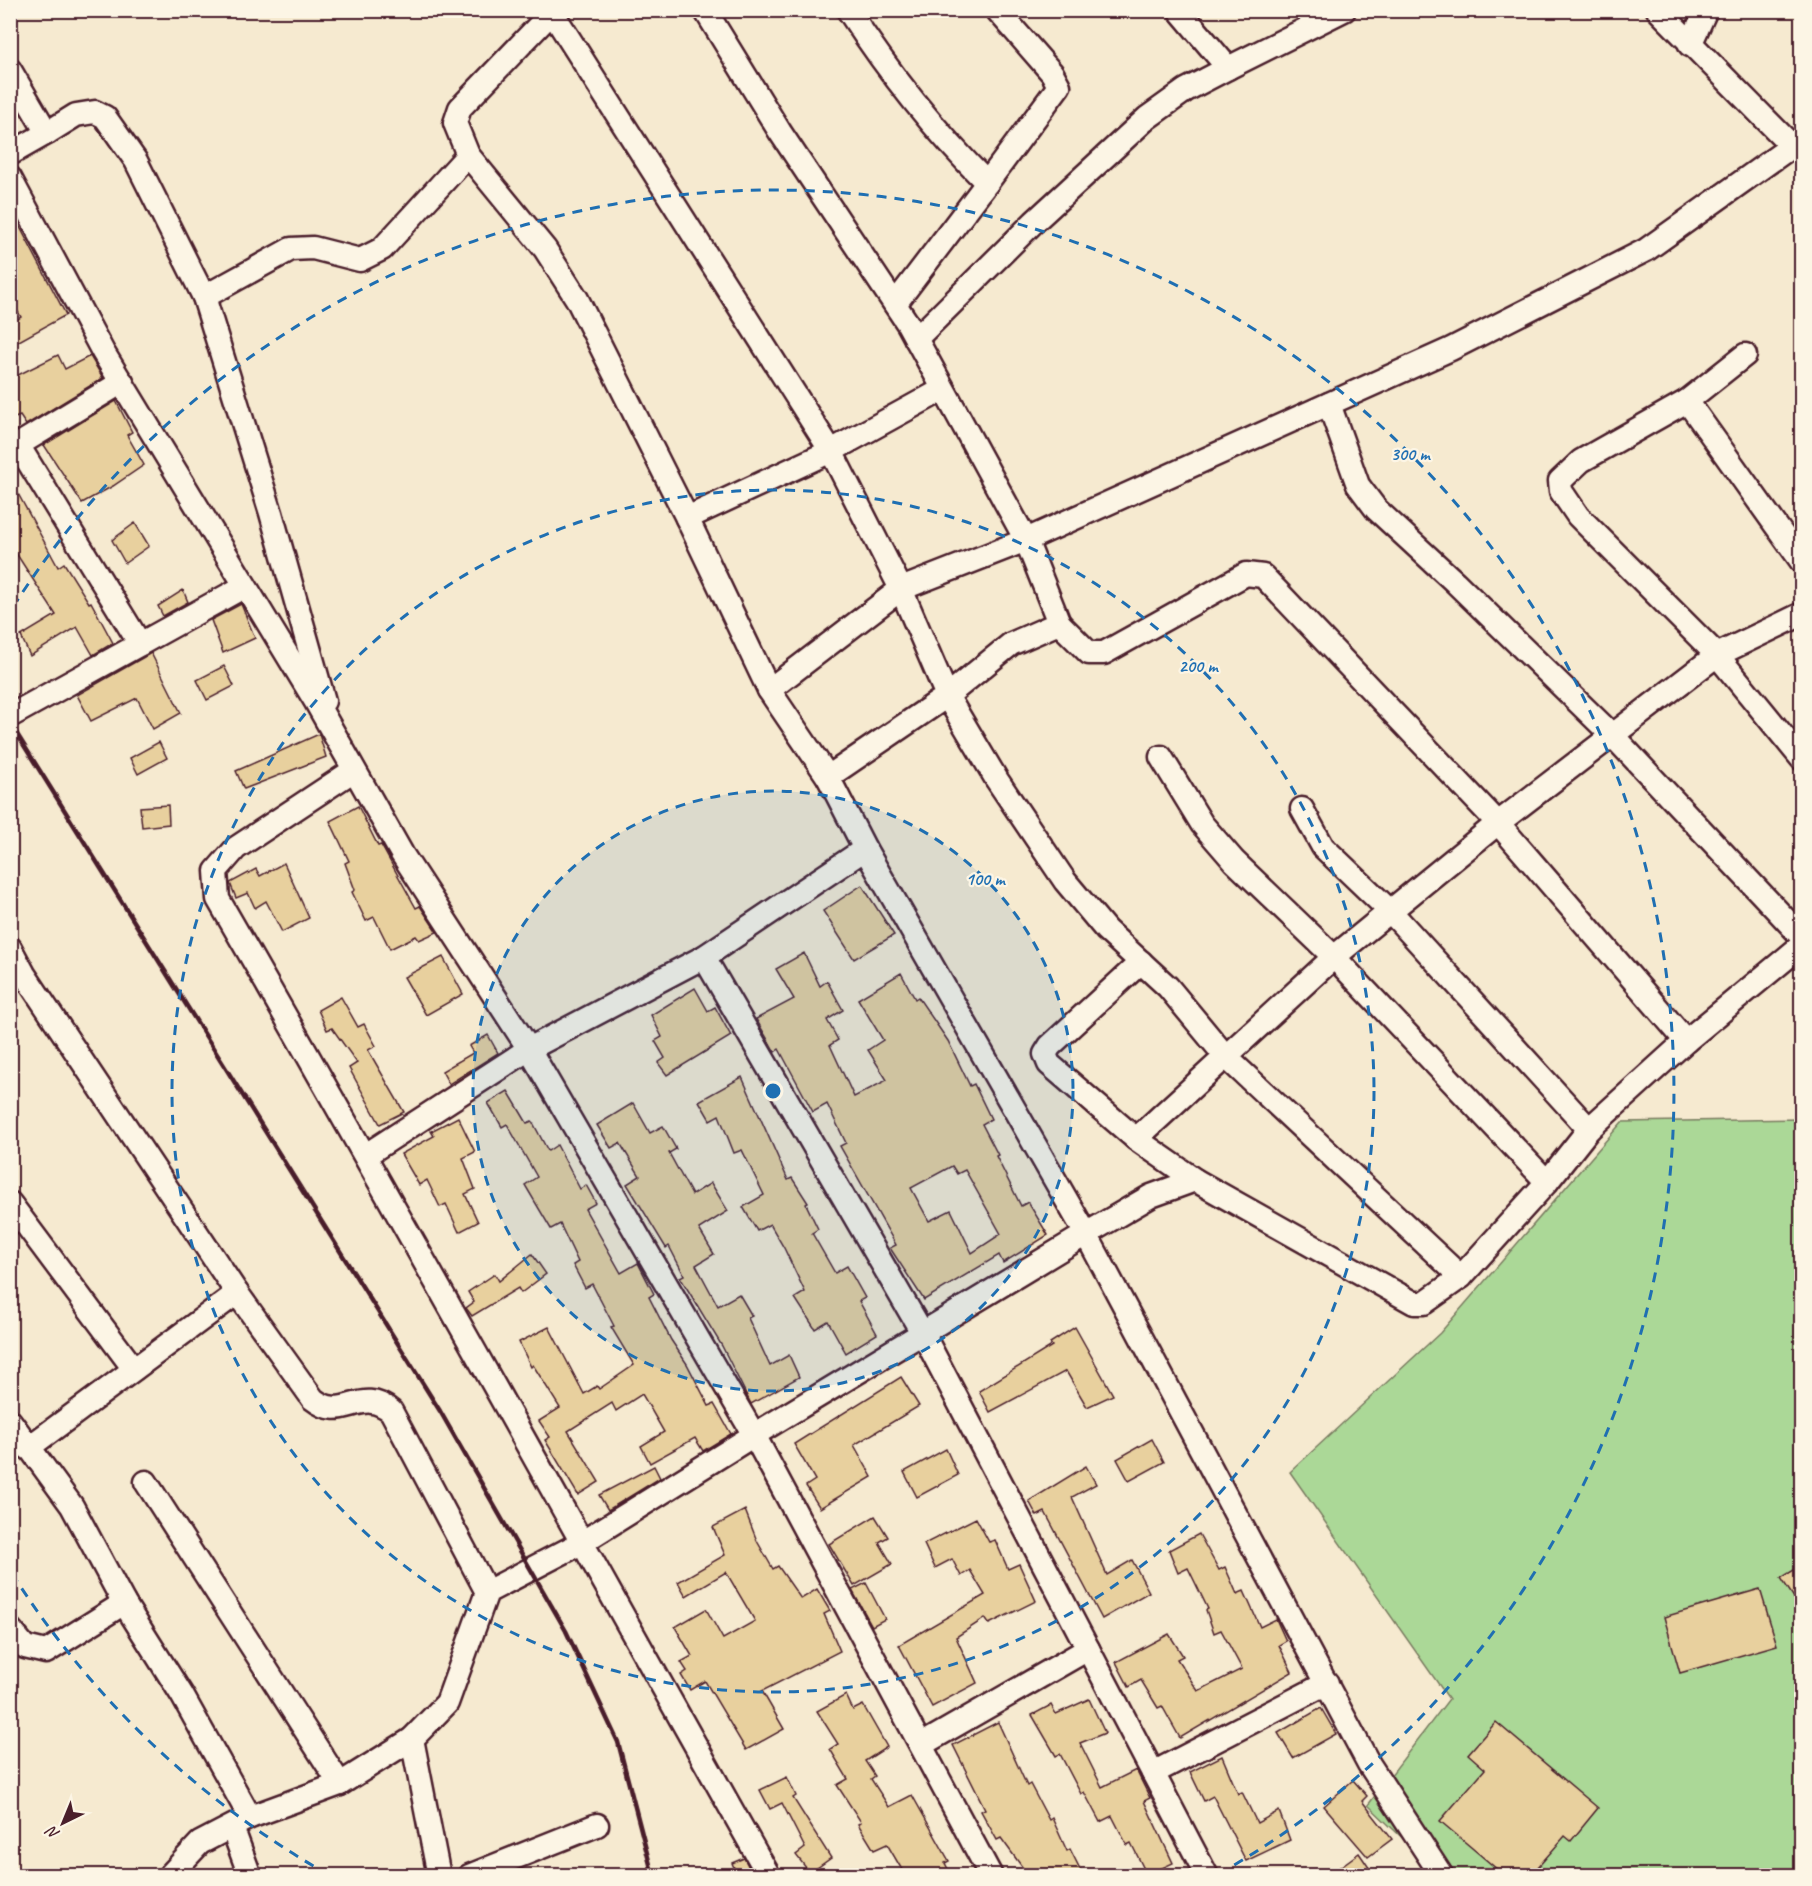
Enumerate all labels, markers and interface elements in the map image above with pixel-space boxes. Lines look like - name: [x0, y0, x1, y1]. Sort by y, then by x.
- text: 300 m: [1391, 443, 1431, 465]
- text: 200 m: [1179, 655, 1219, 677]
- text: 100 m: [966, 868, 1006, 890]
- centre of rings: [763, 1081, 783, 1101]
- north arrow: [33, 1793, 93, 1853]
- text: N: [41, 1820, 64, 1844]

